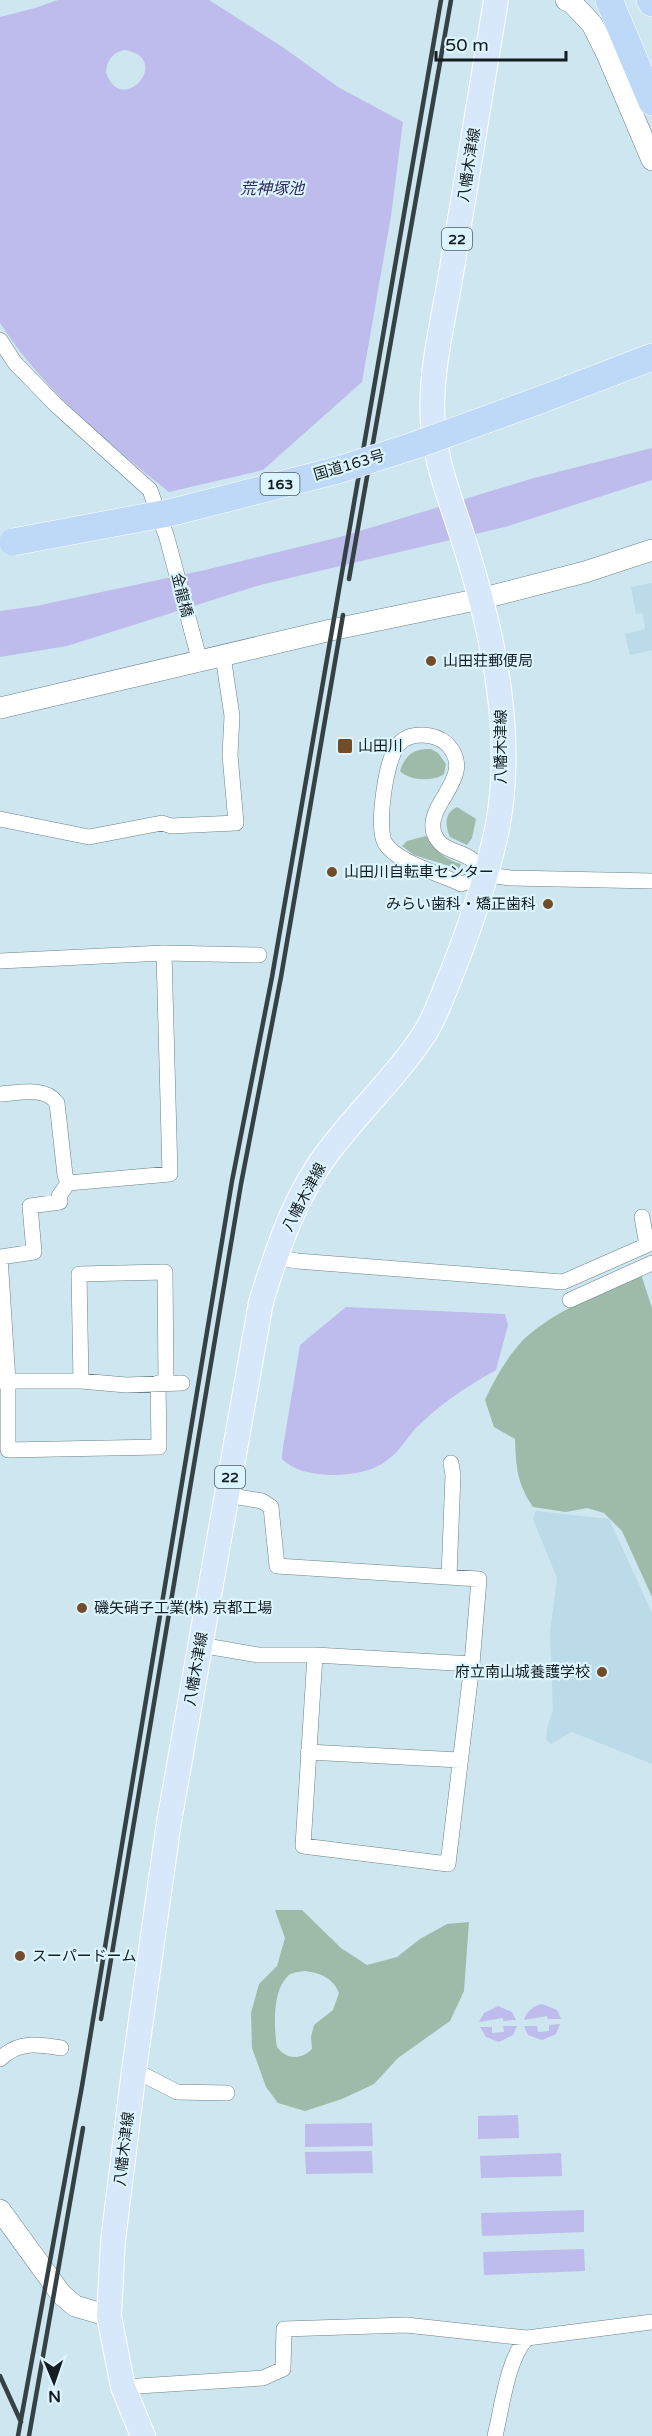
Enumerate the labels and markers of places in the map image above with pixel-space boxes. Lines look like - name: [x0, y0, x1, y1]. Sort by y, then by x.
- place label: 山田荘郵便局: [443, 652, 533, 670]
- marker: 山田荘郵便局: [424, 654, 438, 668]
- marker: 山田川: [336, 737, 354, 755]
- place label: 山田川: [358, 737, 403, 755]
- place label: 山田川自転車センター: [344, 863, 494, 881]
- marker: 山田川自転車センター: [325, 865, 339, 879]
- place label: みらい歯科・矯正歯科: [386, 895, 536, 913]
- marker: みらい歯科・矯正歯科: [541, 897, 555, 911]
- place label: 磯矢硝子工業(株) 京都工場: [94, 1599, 272, 1617]
- marker: 磯矢硝子工業(株) 京都工場: [75, 1601, 89, 1615]
- place label: 府立南山城養護学校: [455, 1663, 590, 1681]
- marker: 府立南山城養護学校: [595, 1665, 609, 1679]
- place label: スーパードーム: [32, 1947, 136, 1965]
- marker: スーパードーム: [13, 1949, 27, 1963]

